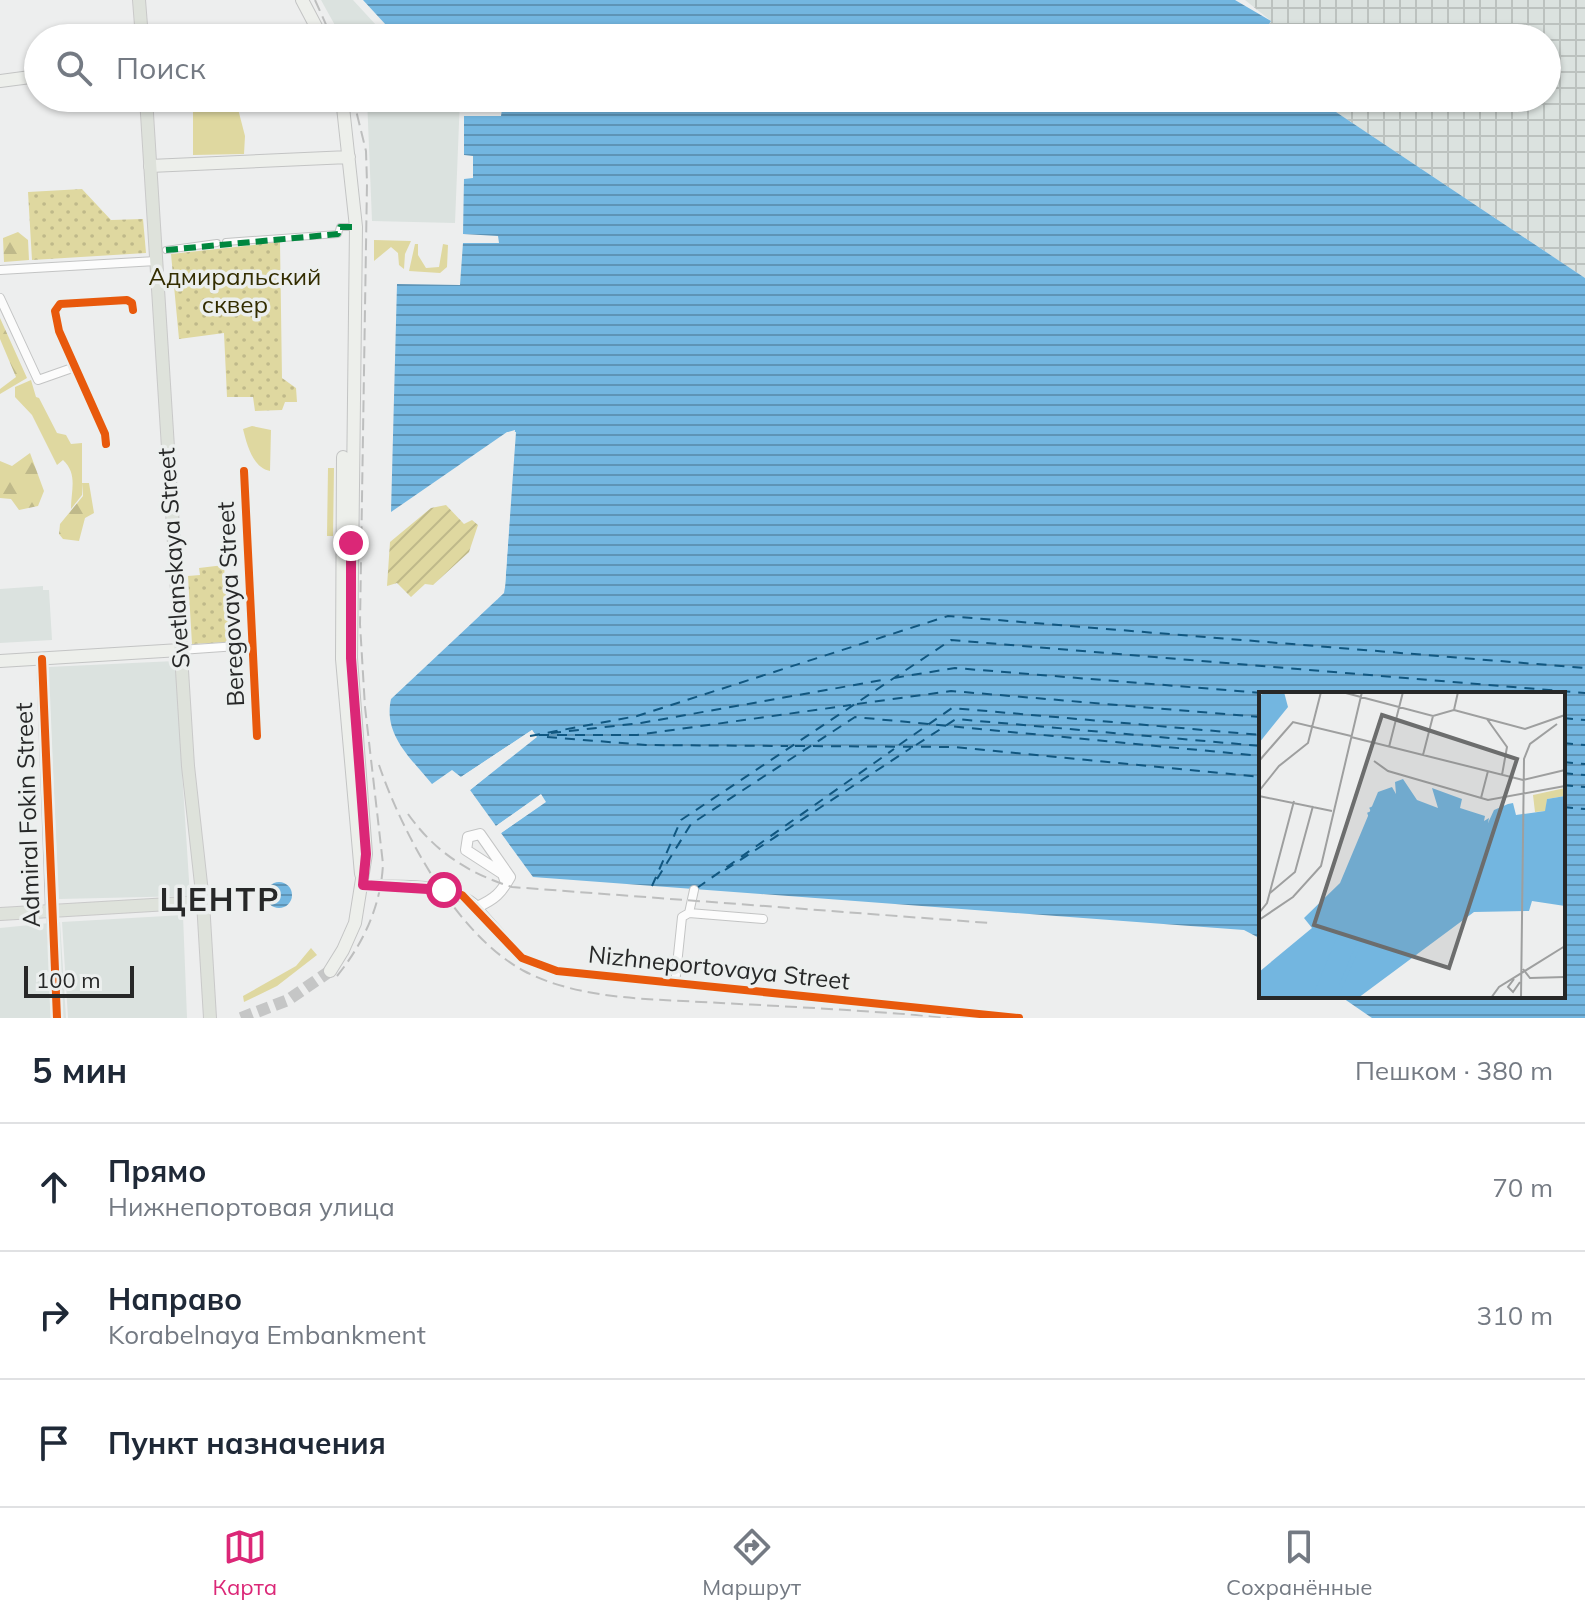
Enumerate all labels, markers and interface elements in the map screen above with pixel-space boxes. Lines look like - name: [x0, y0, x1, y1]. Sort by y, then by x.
- search box: [24, 24, 1561, 112]
- icon: search: [52, 46, 96, 90]
- text: Поиск: [116, 49, 206, 87]
- park label: Адмиральский сквер: [149, 261, 321, 319]
- street label: Svetlanskaya Street: [150, 447, 196, 669]
- street label: Beregovaya Street: [210, 501, 250, 707]
- route end: [333, 525, 369, 561]
- inset map: [1259, 692, 1565, 998]
- street label: Admiral Fokin Street: [8, 702, 46, 928]
- route start: [426, 872, 462, 908]
- district label: ЦЕНТР: [159, 879, 281, 919]
- street label: Nizhneportovaya Street: [587, 938, 851, 996]
- scale bar: [24, 962, 134, 998]
- text: 100 m: [36, 966, 101, 994]
- text: 5 мин: [32, 1049, 127, 1092]
- text: Пешком · 380 m: [1355, 1054, 1553, 1087]
- text: Прямо: [108, 1152, 206, 1190]
- icon: ahead: [32, 1165, 76, 1209]
- text: 70 m: [1492, 1171, 1553, 1204]
- text: Нижнепортовая улица: [108, 1190, 395, 1223]
- text: Направо: [108, 1280, 242, 1318]
- icon: right: [32, 1293, 76, 1337]
- text: 310 m: [1477, 1299, 1553, 1332]
- text: Korabelnaya Embankment: [108, 1318, 426, 1351]
- icon: arrive: [32, 1421, 76, 1465]
- text: Пункт назначения: [108, 1424, 386, 1462]
- tab: Карта: [212, 1525, 277, 1601]
- tab: Маршрут: [702, 1525, 801, 1601]
- tab: Сохранённые: [1226, 1525, 1372, 1601]

